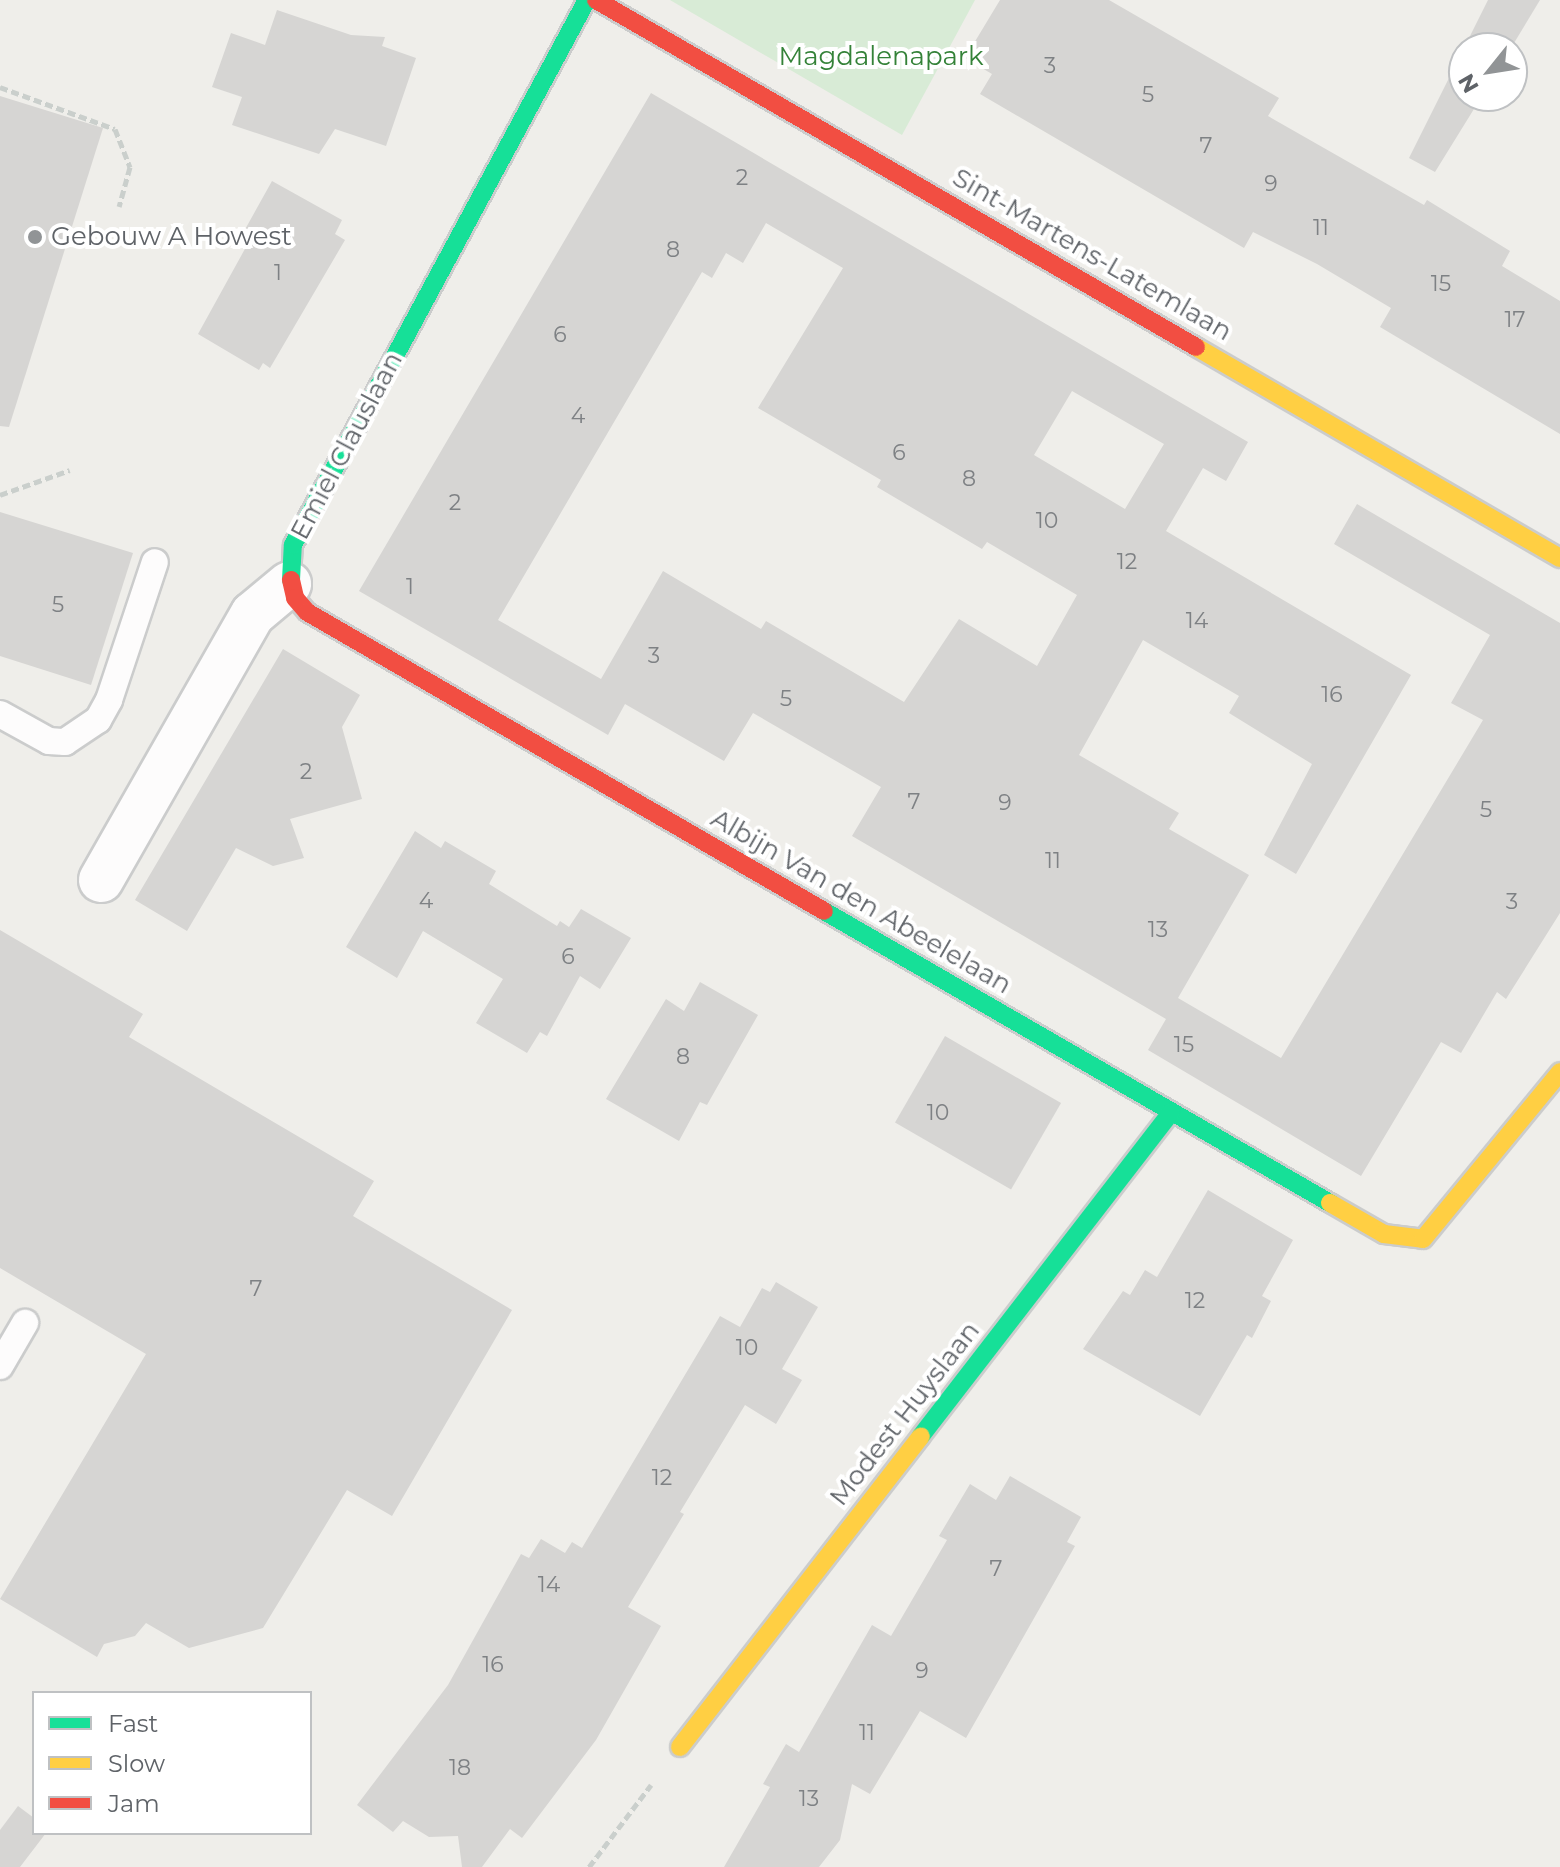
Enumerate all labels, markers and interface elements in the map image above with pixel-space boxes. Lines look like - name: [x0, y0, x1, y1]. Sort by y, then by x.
- north arrow: [1448, 32, 1528, 112]
- park label: Magdalenapark: [778, 41, 984, 73]
- house number: 3: [1044, 53, 1056, 79]
- text: N: [1452, 69, 1485, 98]
- house number: 5: [1142, 82, 1154, 108]
- house number: 7: [1200, 133, 1212, 159]
- street label: Sint-Martens-Latemlaan: [947, 162, 1237, 348]
- house number: 2: [736, 165, 748, 191]
- house number: 9: [1264, 171, 1278, 197]
- house number: 11: [1313, 215, 1329, 241]
- place label: Gebouw A Howest: [51, 221, 292, 253]
- marker: Gebouw A Howest: [26, 228, 44, 246]
- house number: 8: [666, 237, 680, 263]
- house number: 1: [274, 260, 282, 286]
- house number: 15: [1431, 271, 1451, 297]
- house number: 17: [1505, 307, 1525, 333]
- house number: 6: [553, 322, 567, 348]
- street label: Emiel Clauslaan: [284, 347, 410, 545]
- house number: 4: [571, 403, 585, 429]
- house number: 6: [892, 440, 906, 466]
- house number: 8: [962, 466, 976, 492]
- house number: 2: [449, 490, 461, 516]
- house number: 10: [1036, 508, 1058, 534]
- house number: 12: [1117, 549, 1137, 575]
- house number: 1: [406, 574, 414, 600]
- house number: 5: [52, 592, 64, 618]
- house number: 14: [1186, 608, 1208, 634]
- house number: 3: [648, 643, 660, 669]
- house number: 16: [1321, 682, 1343, 708]
- house number: 5: [780, 686, 792, 712]
- house number: 2: [300, 759, 312, 785]
- house number: 7: [908, 789, 920, 815]
- house number: 9: [998, 790, 1012, 816]
- house number: 5: [1480, 797, 1492, 823]
- street label: Albijn Van den Abeelelaan: [705, 803, 1017, 1001]
- house number: 11: [1045, 848, 1061, 874]
- house number: 4: [419, 888, 433, 914]
- house number: 3: [1506, 889, 1518, 915]
- house number: 13: [1148, 917, 1168, 943]
- house number: 6: [561, 944, 575, 970]
- house number: 15: [1174, 1032, 1194, 1058]
- house number: 8: [676, 1044, 690, 1070]
- house number: 10: [927, 1100, 949, 1126]
- house number: 7: [250, 1276, 262, 1302]
- house number: 12: [1185, 1288, 1205, 1314]
- street label: Modest Huyslaan: [823, 1316, 987, 1512]
- house number: 10: [736, 1335, 758, 1361]
- house number: 12: [652, 1465, 672, 1491]
- house number: 7: [990, 1556, 1002, 1582]
- house number: 14: [538, 1572, 560, 1598]
- house number: 16: [482, 1652, 504, 1678]
- house number: 9: [915, 1658, 929, 1684]
- legend: [32, 1691, 312, 1835]
- text: Fast: [108, 1709, 158, 1738]
- house number: 11: [859, 1720, 875, 1746]
- text: Slow: [108, 1749, 165, 1778]
- house number: 18: [449, 1755, 471, 1781]
- house number: 13: [799, 1786, 819, 1812]
- text: Jam: [108, 1789, 160, 1818]

